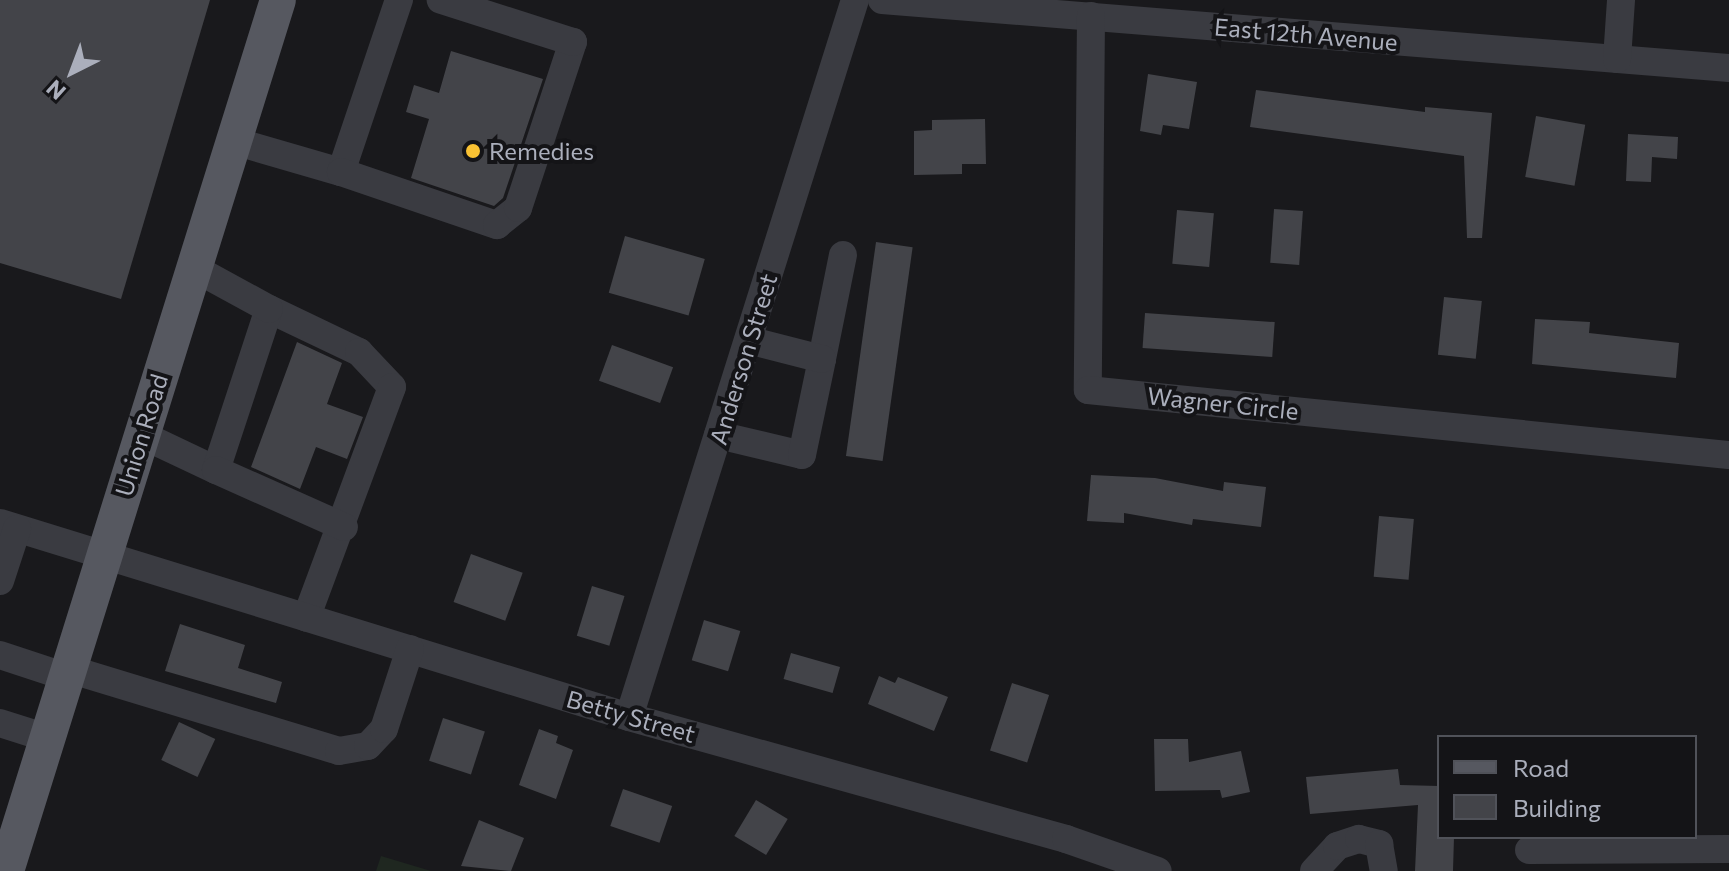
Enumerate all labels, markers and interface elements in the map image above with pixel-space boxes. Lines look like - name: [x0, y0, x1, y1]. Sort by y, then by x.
- street label: East 12th Avenue: [1213, 12, 1399, 56]
- north arrow: [32, 32, 112, 112]
- text: N: [40, 75, 71, 106]
- place label: Remedies: [489, 137, 594, 165]
- marker: Remedies: [464, 142, 482, 160]
- street label: Anderson Street: [703, 270, 783, 448]
- street label: Union Road: [109, 370, 173, 500]
- street label: Wagner Circle: [1146, 381, 1300, 425]
- street label: Betty Street: [563, 684, 699, 748]
- legend: [1437, 735, 1697, 839]
- text: Road: [1513, 753, 1569, 782]
- text: Building: [1513, 793, 1601, 822]

